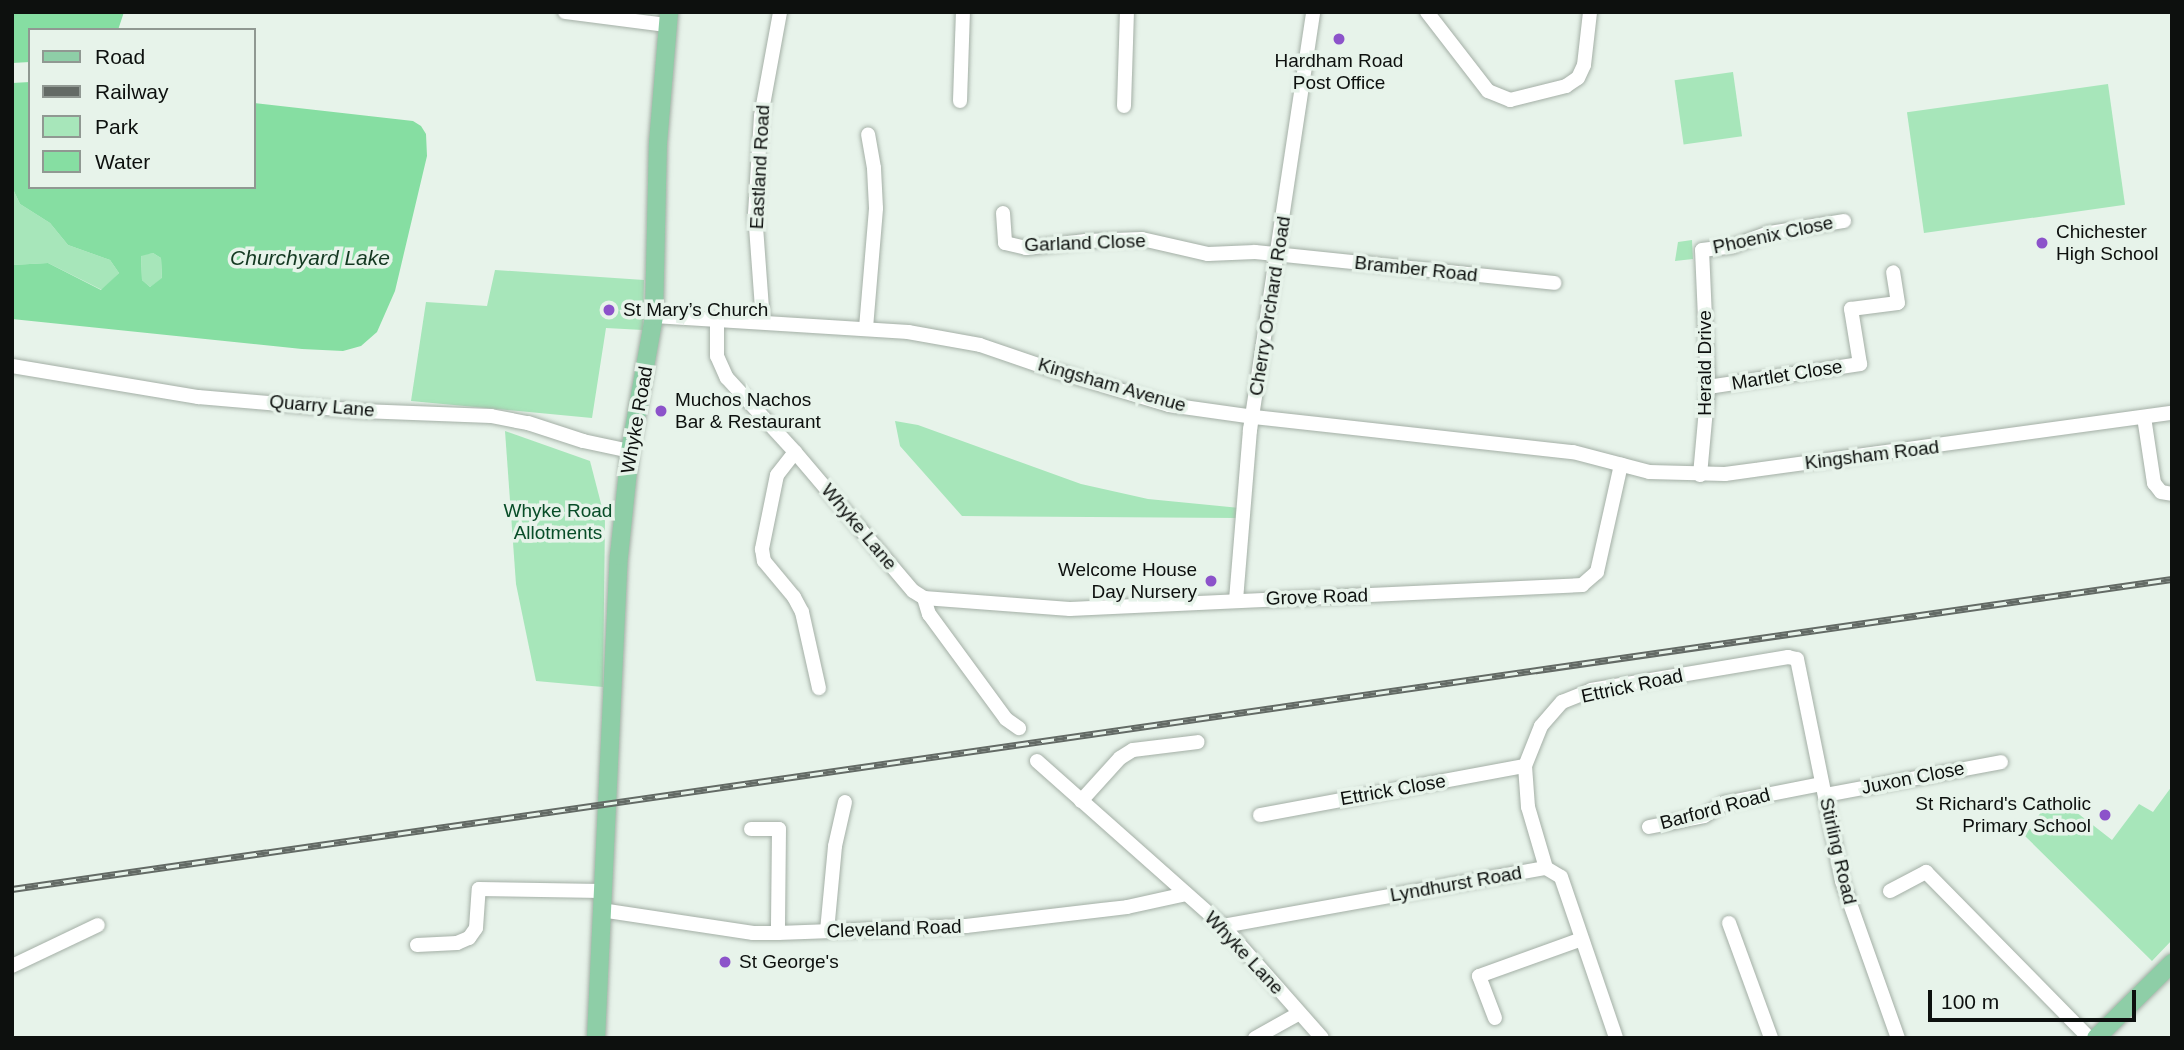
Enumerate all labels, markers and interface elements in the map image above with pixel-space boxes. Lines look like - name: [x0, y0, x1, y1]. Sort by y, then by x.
- legend: [28, 28, 256, 189]
- marker: Hardham Road Post Office: [1331, 31, 1347, 47]
- text: Road: [95, 45, 145, 68]
- place label: Hardham Road Post Office: [1275, 50, 1403, 94]
- text: Railway: [95, 80, 169, 103]
- street label: Eastland Road: [745, 104, 775, 230]
- text: Park: [95, 115, 138, 138]
- text: Water: [95, 150, 150, 173]
- street label: Phoenix Close: [1711, 211, 1835, 259]
- street label: Cherry Orchard Road: [1245, 215, 1295, 397]
- place label: Chichester High School: [2056, 221, 2158, 265]
- street label: Garland Close: [1024, 229, 1146, 257]
- marker: Chichester High School: [2034, 235, 2050, 251]
- water label: Churchyard Lake: [230, 245, 390, 271]
- street label: Bramber Road: [1353, 251, 1479, 287]
- place label: St Mary’s Church: [623, 299, 768, 321]
- marker: St Mary’s Church: [601, 302, 617, 318]
- street label: Herald Drive: [1694, 310, 1716, 416]
- street label: Kingsham Avenue: [1035, 353, 1189, 417]
- street label: Martlet Close: [1730, 355, 1844, 395]
- street label: Whyke Road: [616, 364, 658, 476]
- place label: Muchos Nachos Bar & Restaurant: [675, 389, 821, 433]
- street label: Quarry Lane: [268, 390, 376, 422]
- marker: Muchos Nachos Bar & Restaurant: [653, 403, 669, 419]
- street label: Kingsham Road: [1804, 435, 1940, 475]
- street label: Whyke Lane: [816, 479, 902, 575]
- park label: Whyke Road Allotments: [504, 500, 612, 544]
- place label: Welcome House Day Nursery: [1058, 559, 1197, 603]
- marker: Welcome House Day Nursery: [1203, 573, 1219, 589]
- street label: Grove Road: [1265, 584, 1369, 610]
- street label: Ettrick Road: [1579, 664, 1685, 708]
- street label: Juxon Close: [1860, 757, 1966, 799]
- street label: Ettrick Close: [1339, 770, 1447, 810]
- street label: Barford Road: [1657, 783, 1773, 835]
- place label: St Richard's Catholic Primary School: [1915, 793, 2091, 837]
- street label: Stirling Road: [1815, 795, 1861, 907]
- marker: St Richard's Catholic Primary School: [2097, 807, 2113, 823]
- street label: Lyndhurst Road: [1388, 861, 1524, 907]
- street label: Whyke Lane: [1200, 907, 1288, 999]
- street label: Cleveland Road: [826, 915, 962, 943]
- place label: St George's: [739, 951, 839, 973]
- marker: St George's: [717, 954, 733, 970]
- scale bar: [1932, 976, 2140, 1020]
- text: 100 m: [1941, 990, 1999, 1013]

